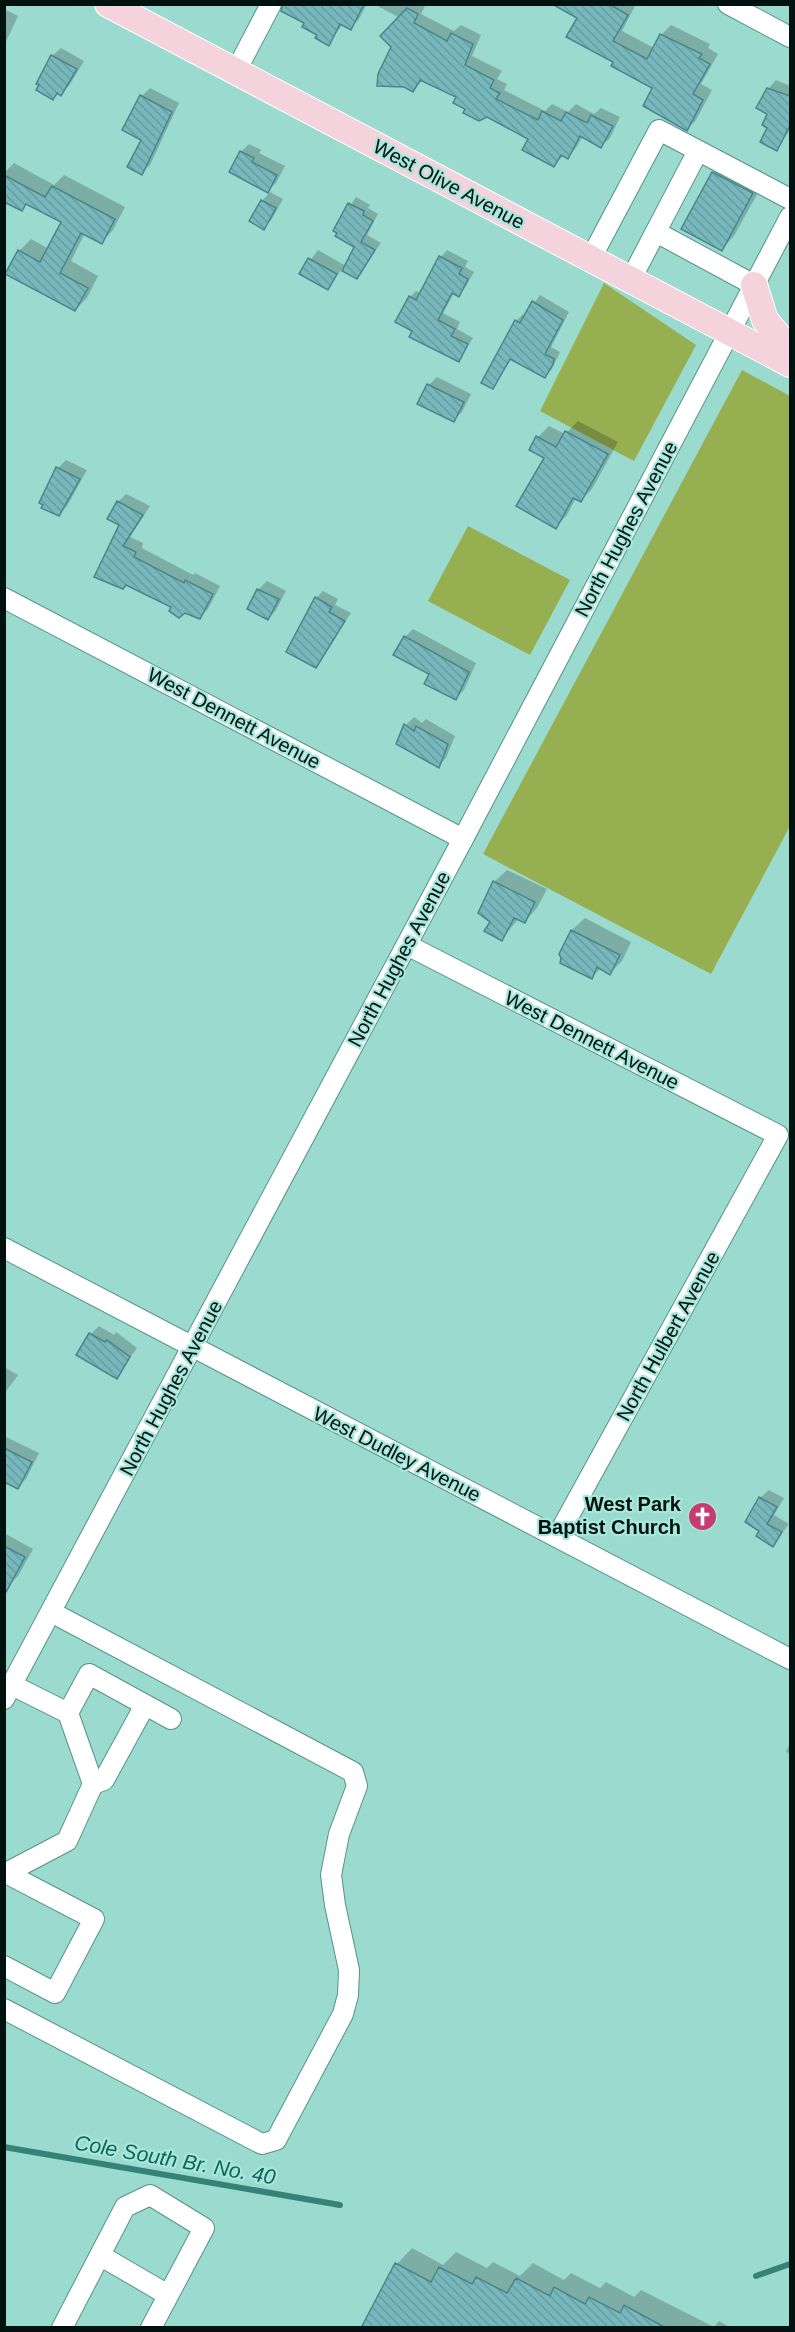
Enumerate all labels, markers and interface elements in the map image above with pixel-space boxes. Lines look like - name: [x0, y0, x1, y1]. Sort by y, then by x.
- street label: West Olive Avenue: [370, 135, 528, 233]
- street label: North Hughes Avenue: [570, 438, 682, 620]
- street label: West Dennett Avenue: [144, 663, 324, 773]
- street label: North Hughes Avenue: [343, 868, 455, 1050]
- street label: West Dennett Avenue: [501, 986, 683, 1094]
- street label: North Hulbert Avenue: [612, 1247, 724, 1425]
- street label: North Hughes Avenue: [115, 1297, 227, 1479]
- street label: West Dudley Avenue: [310, 1402, 484, 1506]
- place label: West Park Baptist Church: [538, 1493, 682, 1538]
- church icon: West Park Baptist Church: [686, 1500, 718, 1532]
- water label: Cole South Br. No. 40: [73, 2131, 278, 2189]

